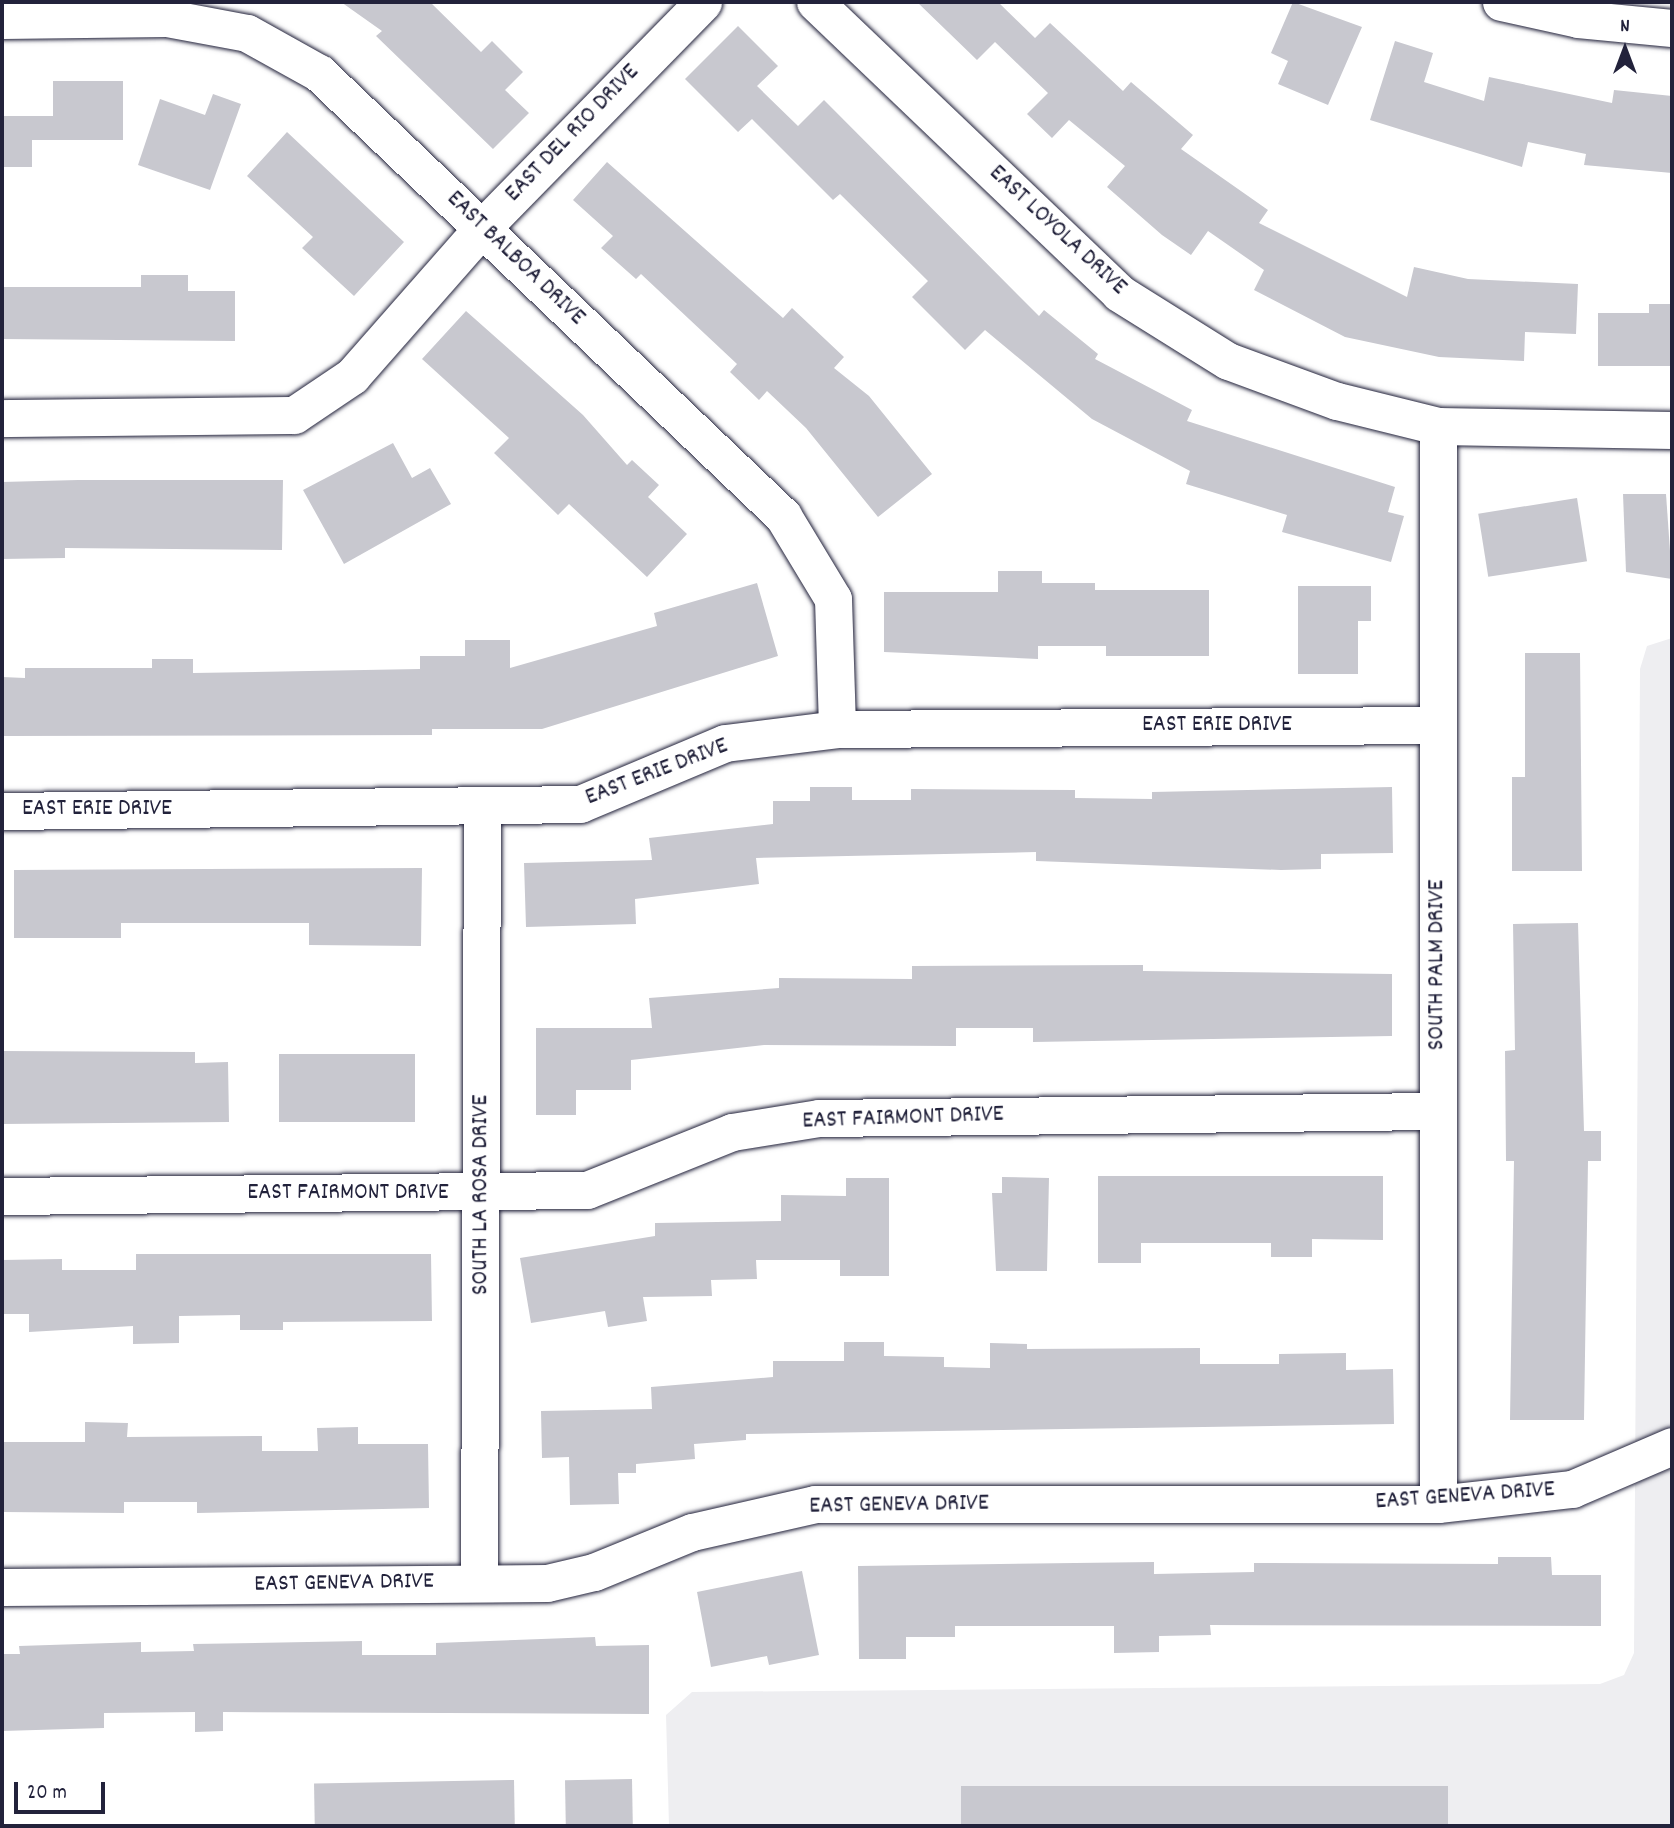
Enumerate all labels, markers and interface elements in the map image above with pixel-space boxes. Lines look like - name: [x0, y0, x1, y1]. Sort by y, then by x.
- north arrow: [1590, 14, 1660, 84]
- text: N: [1620, 14, 1630, 41]
- street label: EAST DEL RIO DRIVE: [500, 59, 646, 209]
- street label: EAST LOYOLA DRIVE: [982, 160, 1132, 302]
- street label: EAST BALBOA DRIVE: [440, 186, 590, 332]
- street label: EAST ERIE DRIVE: [1142, 712, 1292, 740]
- street label: EAST ERIE DRIVE: [582, 733, 732, 813]
- street label: EAST ERIE DRIVE: [22, 796, 172, 824]
- street label: SOUTH PALM DRIVE: [1424, 880, 1452, 1050]
- street label: SOUTH LA ROSA DRIVE: [468, 1095, 496, 1295]
- street label: EAST FAIRMONT DRIVE: [802, 1101, 1004, 1137]
- street label: EAST FAIRMONT DRIVE: [247, 1180, 449, 1208]
- street label: EAST GENEVA DRIVE: [1374, 1476, 1556, 1518]
- street label: EAST GENEVA DRIVE: [809, 1490, 989, 1522]
- street label: EAST GENEVA DRIVE: [254, 1568, 434, 1600]
- scale bar: [18, 1769, 108, 1813]
- text: 20 m: [27, 1779, 67, 1809]

